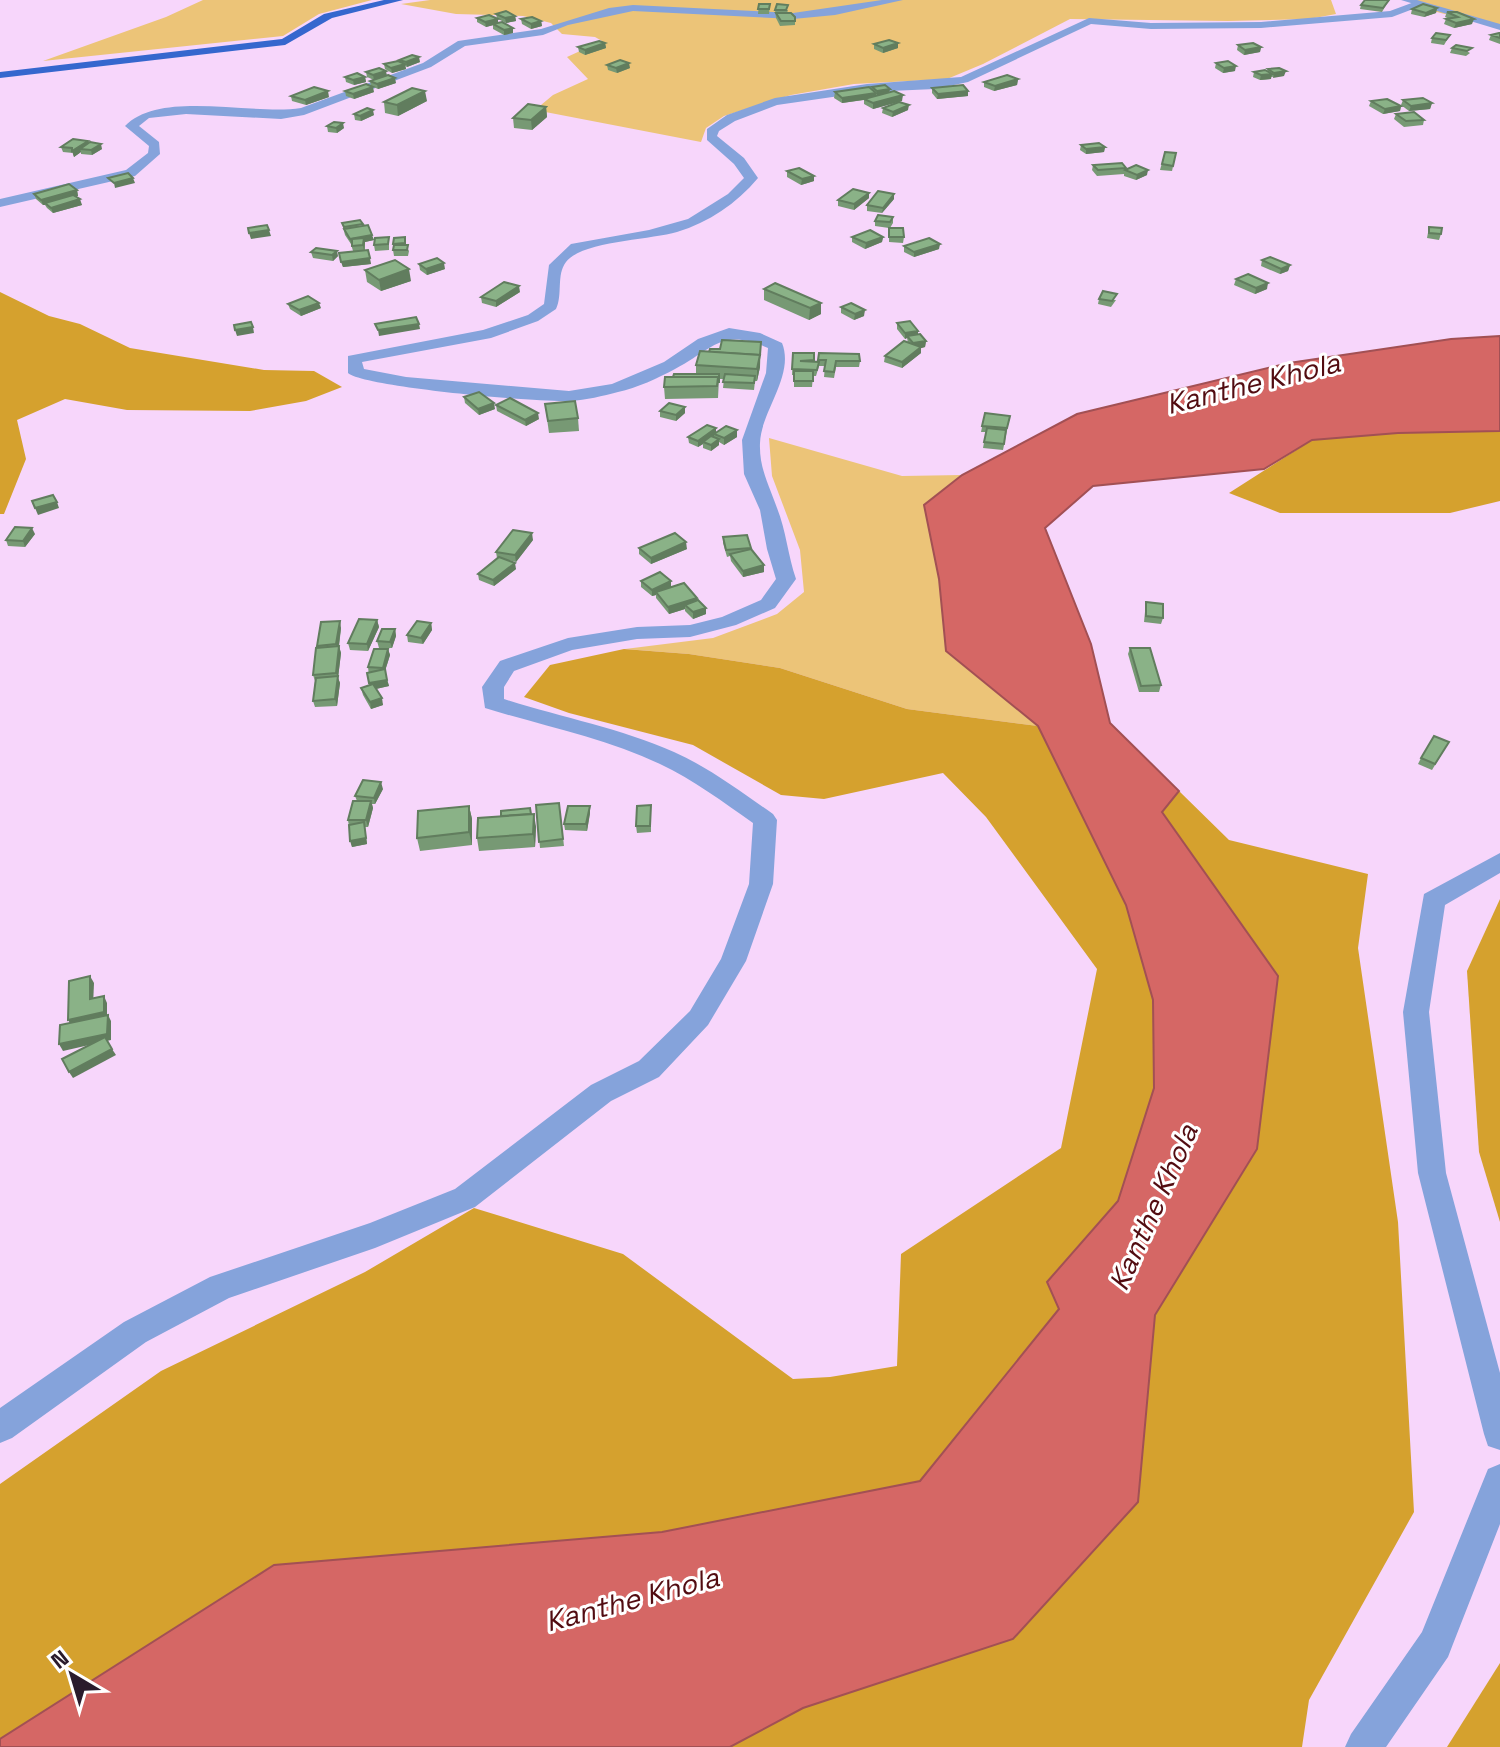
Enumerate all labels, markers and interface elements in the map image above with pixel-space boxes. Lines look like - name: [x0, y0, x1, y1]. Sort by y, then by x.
- water label: Kanthe Khola: [1162, 344, 1345, 422]
- water label: Kanthe Khola: [1100, 1117, 1206, 1296]
- water label: Kanthe Khola: [541, 1558, 724, 1639]
- north arrow: [32, 1635, 112, 1715]
- text: N: [45, 1644, 74, 1675]

